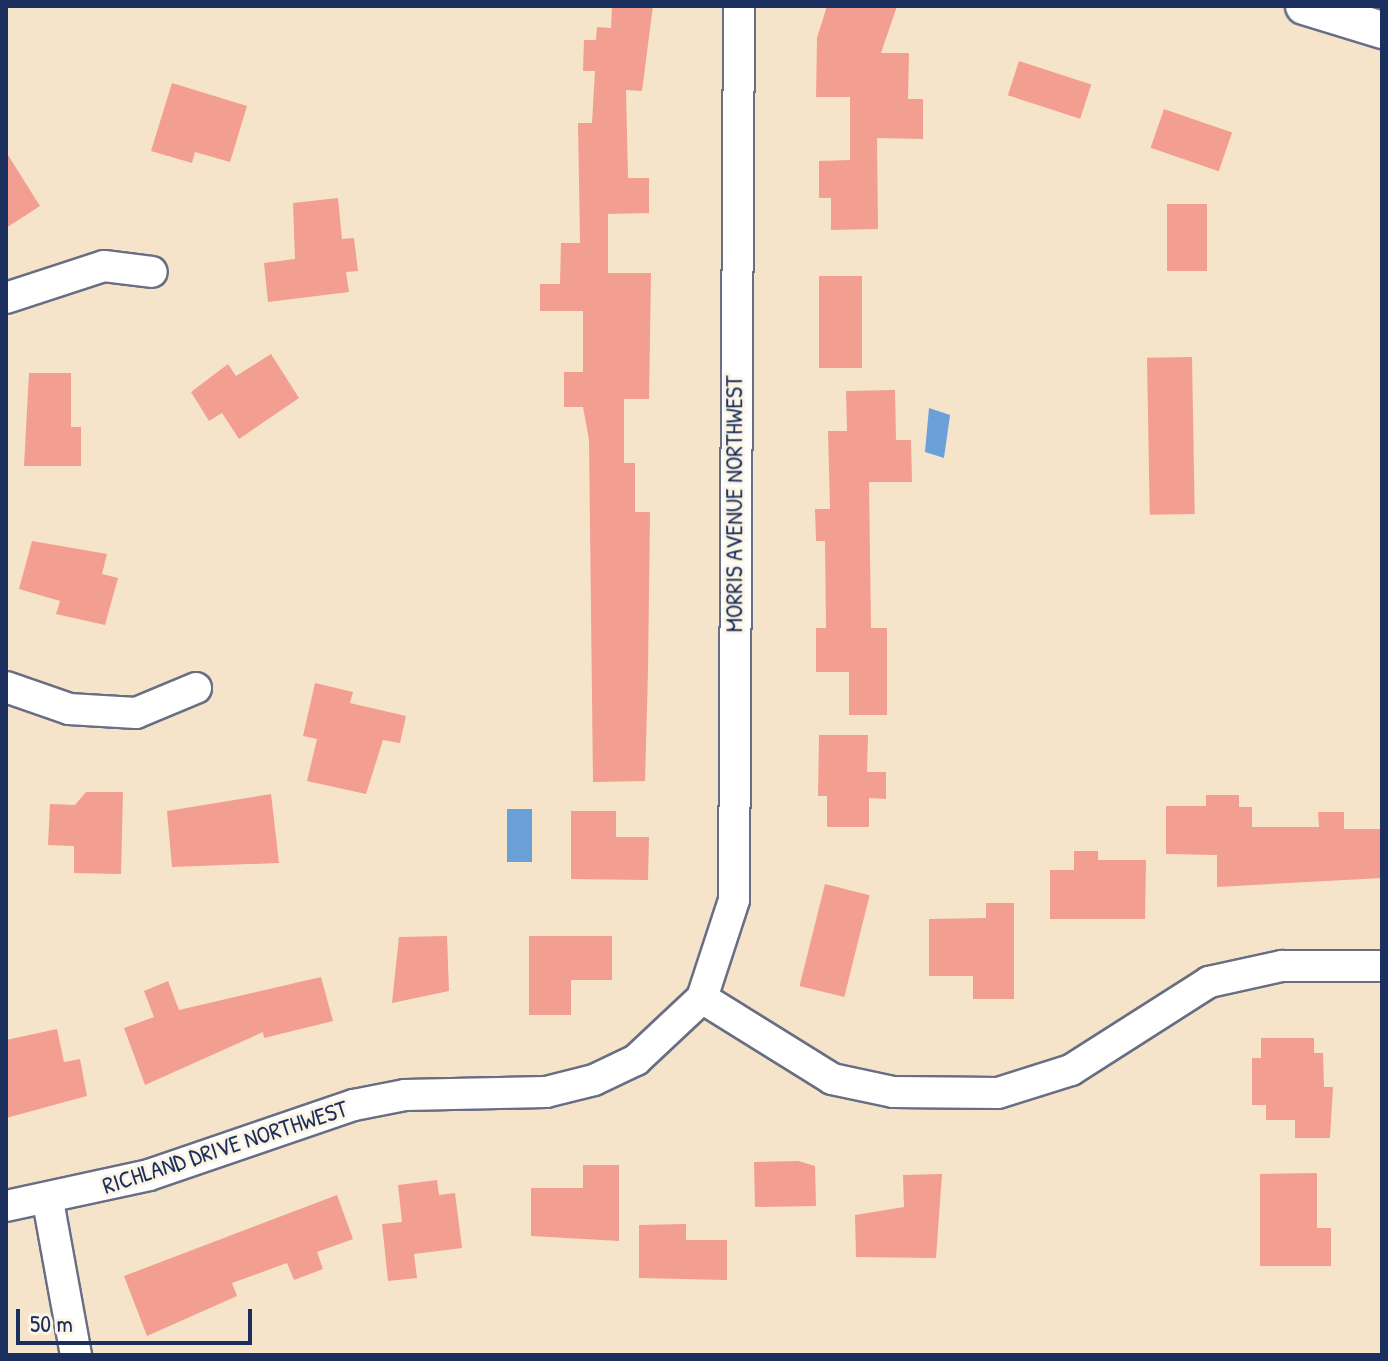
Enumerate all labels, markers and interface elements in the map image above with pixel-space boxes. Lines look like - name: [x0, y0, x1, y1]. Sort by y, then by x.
- street label: MORRIS AVENUE NORTHWEST: [720, 376, 748, 632]
- street label: RICHLAND DRIVE NORTHWEST: [99, 1094, 351, 1200]
- scale bar: [20, 1293, 256, 1343]
- text: 50 m: [30, 1307, 73, 1339]

